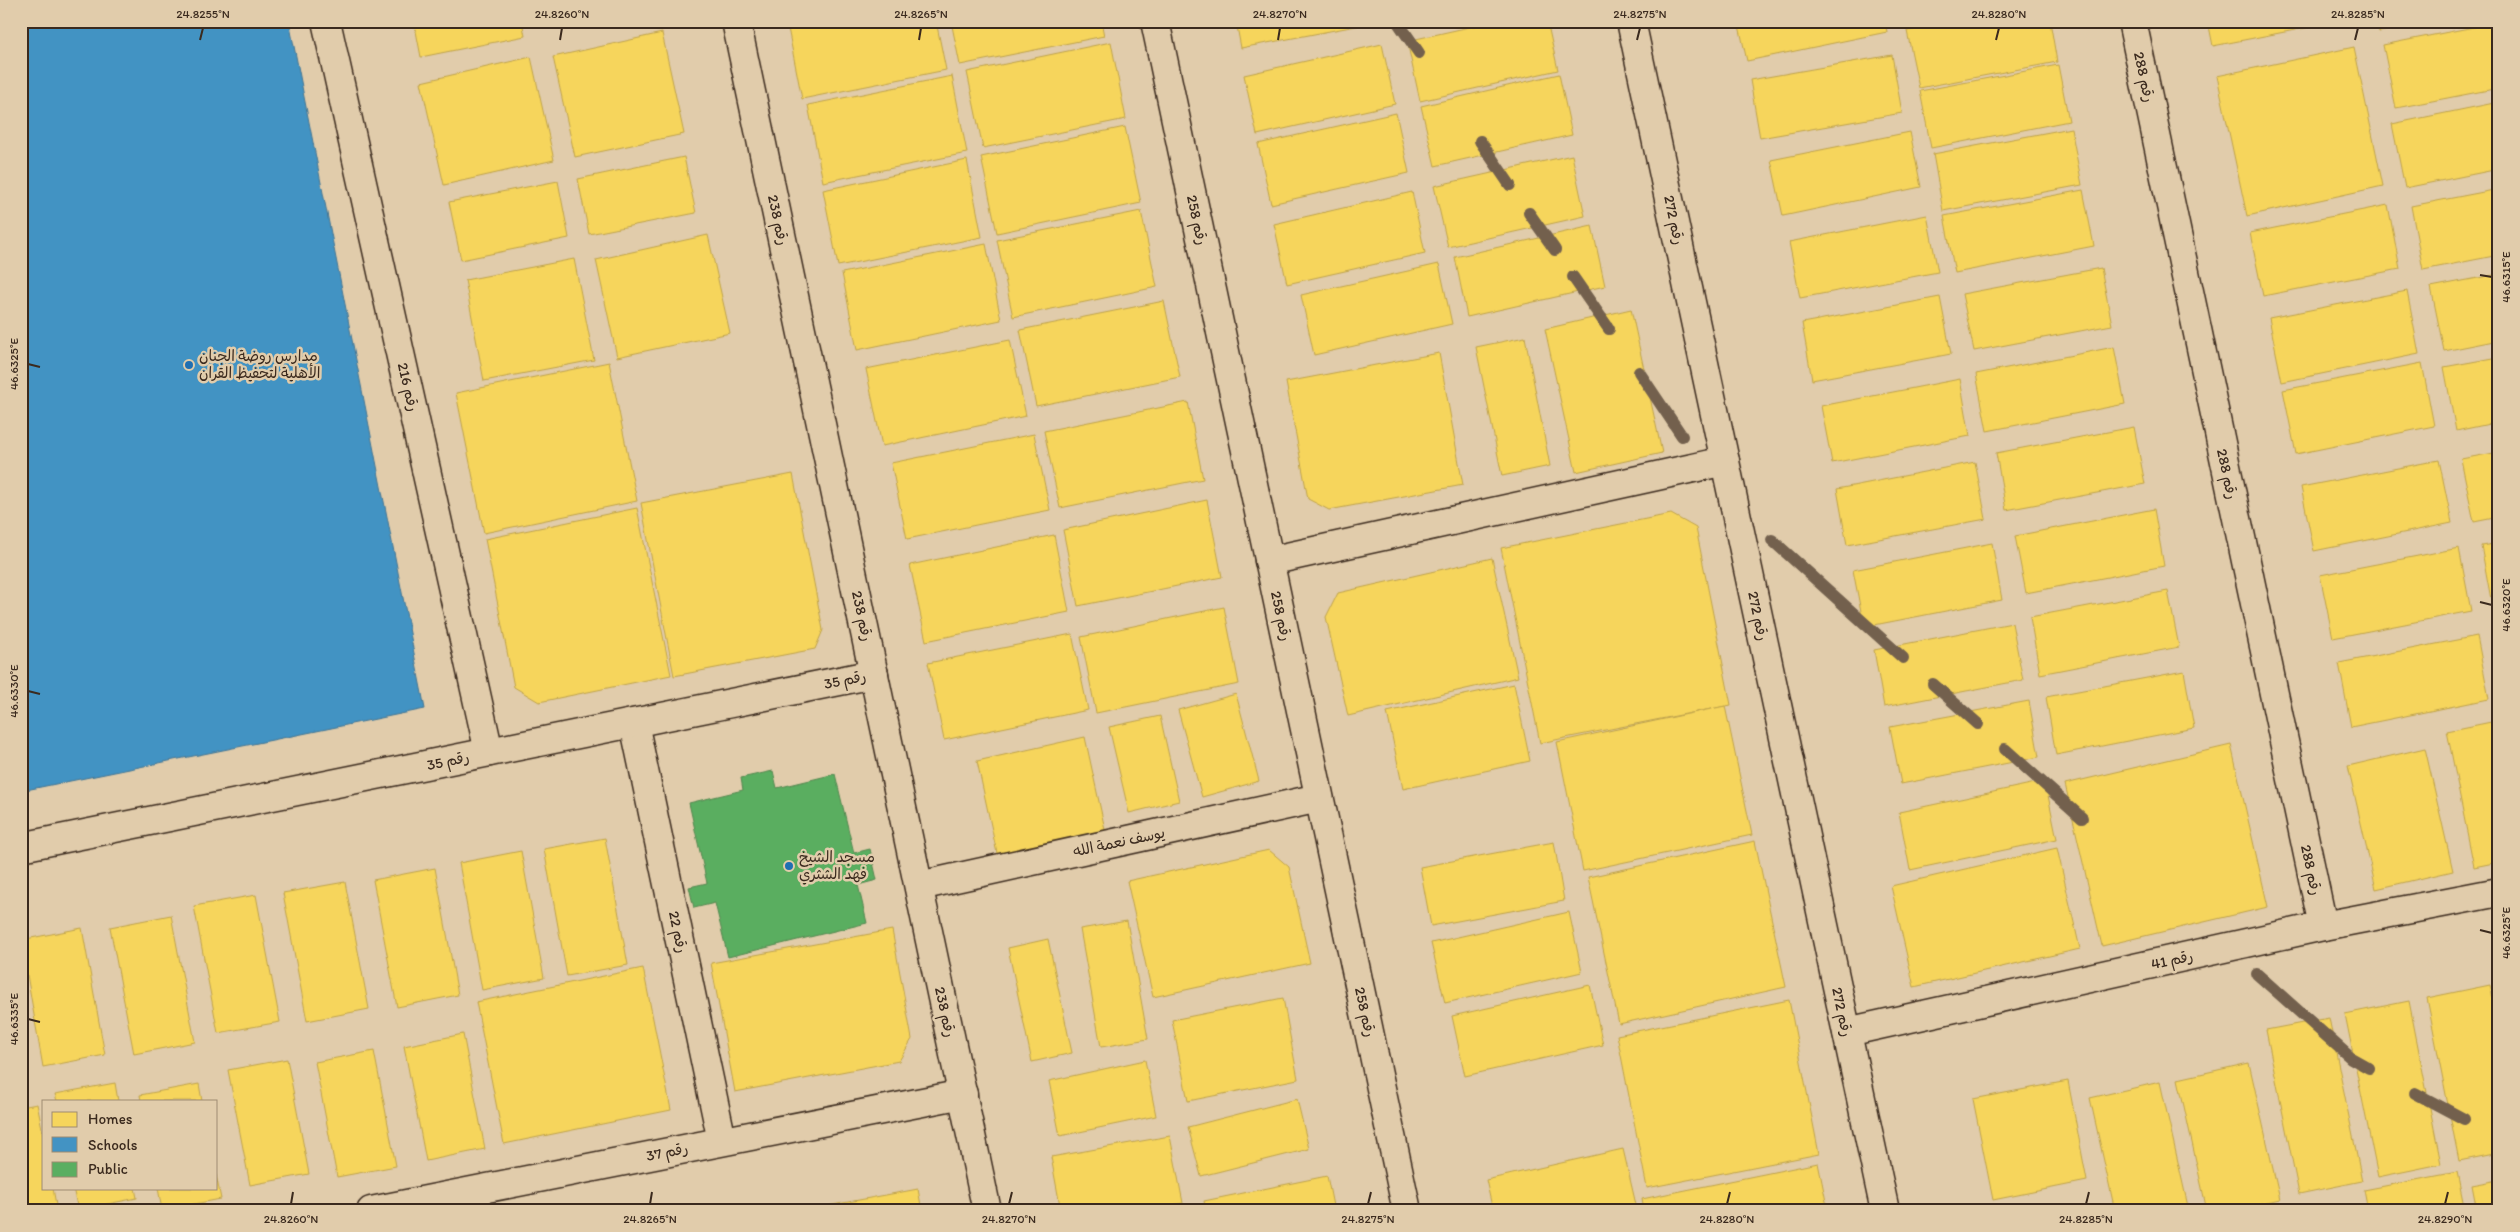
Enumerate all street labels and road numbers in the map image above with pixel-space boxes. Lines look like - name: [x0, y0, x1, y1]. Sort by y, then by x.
- street label: رقم 288: [2127, 50, 2158, 104]
- street label: رقم 238: [761, 193, 792, 247]
- street label: رقم 258: [1180, 193, 1211, 247]
- street label: رقم 272: [1657, 194, 1688, 247]
- street label: رقم 216: [391, 361, 422, 414]
- street label: رقم 288: [2210, 447, 2241, 501]
- street label: رقم 238: [845, 589, 876, 643]
- street label: رقم 258: [1264, 589, 1295, 643]
- street label: رقم 272: [1741, 590, 1772, 643]
- street label: رقم 35: [822, 667, 868, 696]
- street label: رقم 35: [425, 748, 471, 777]
- street label: يوسف نعمة الله: [1071, 823, 1167, 861]
- street label: رقم 288: [2294, 843, 2325, 897]
- street label: رقم 22: [662, 909, 691, 955]
- street label: رقم 41: [2149, 947, 2195, 976]
- street label: رقم 238: [928, 985, 959, 1039]
- street label: رقم 258: [1348, 985, 1379, 1039]
- street label: رقم 272: [1825, 986, 1856, 1039]
- street label: رقم 37: [644, 1139, 690, 1168]

